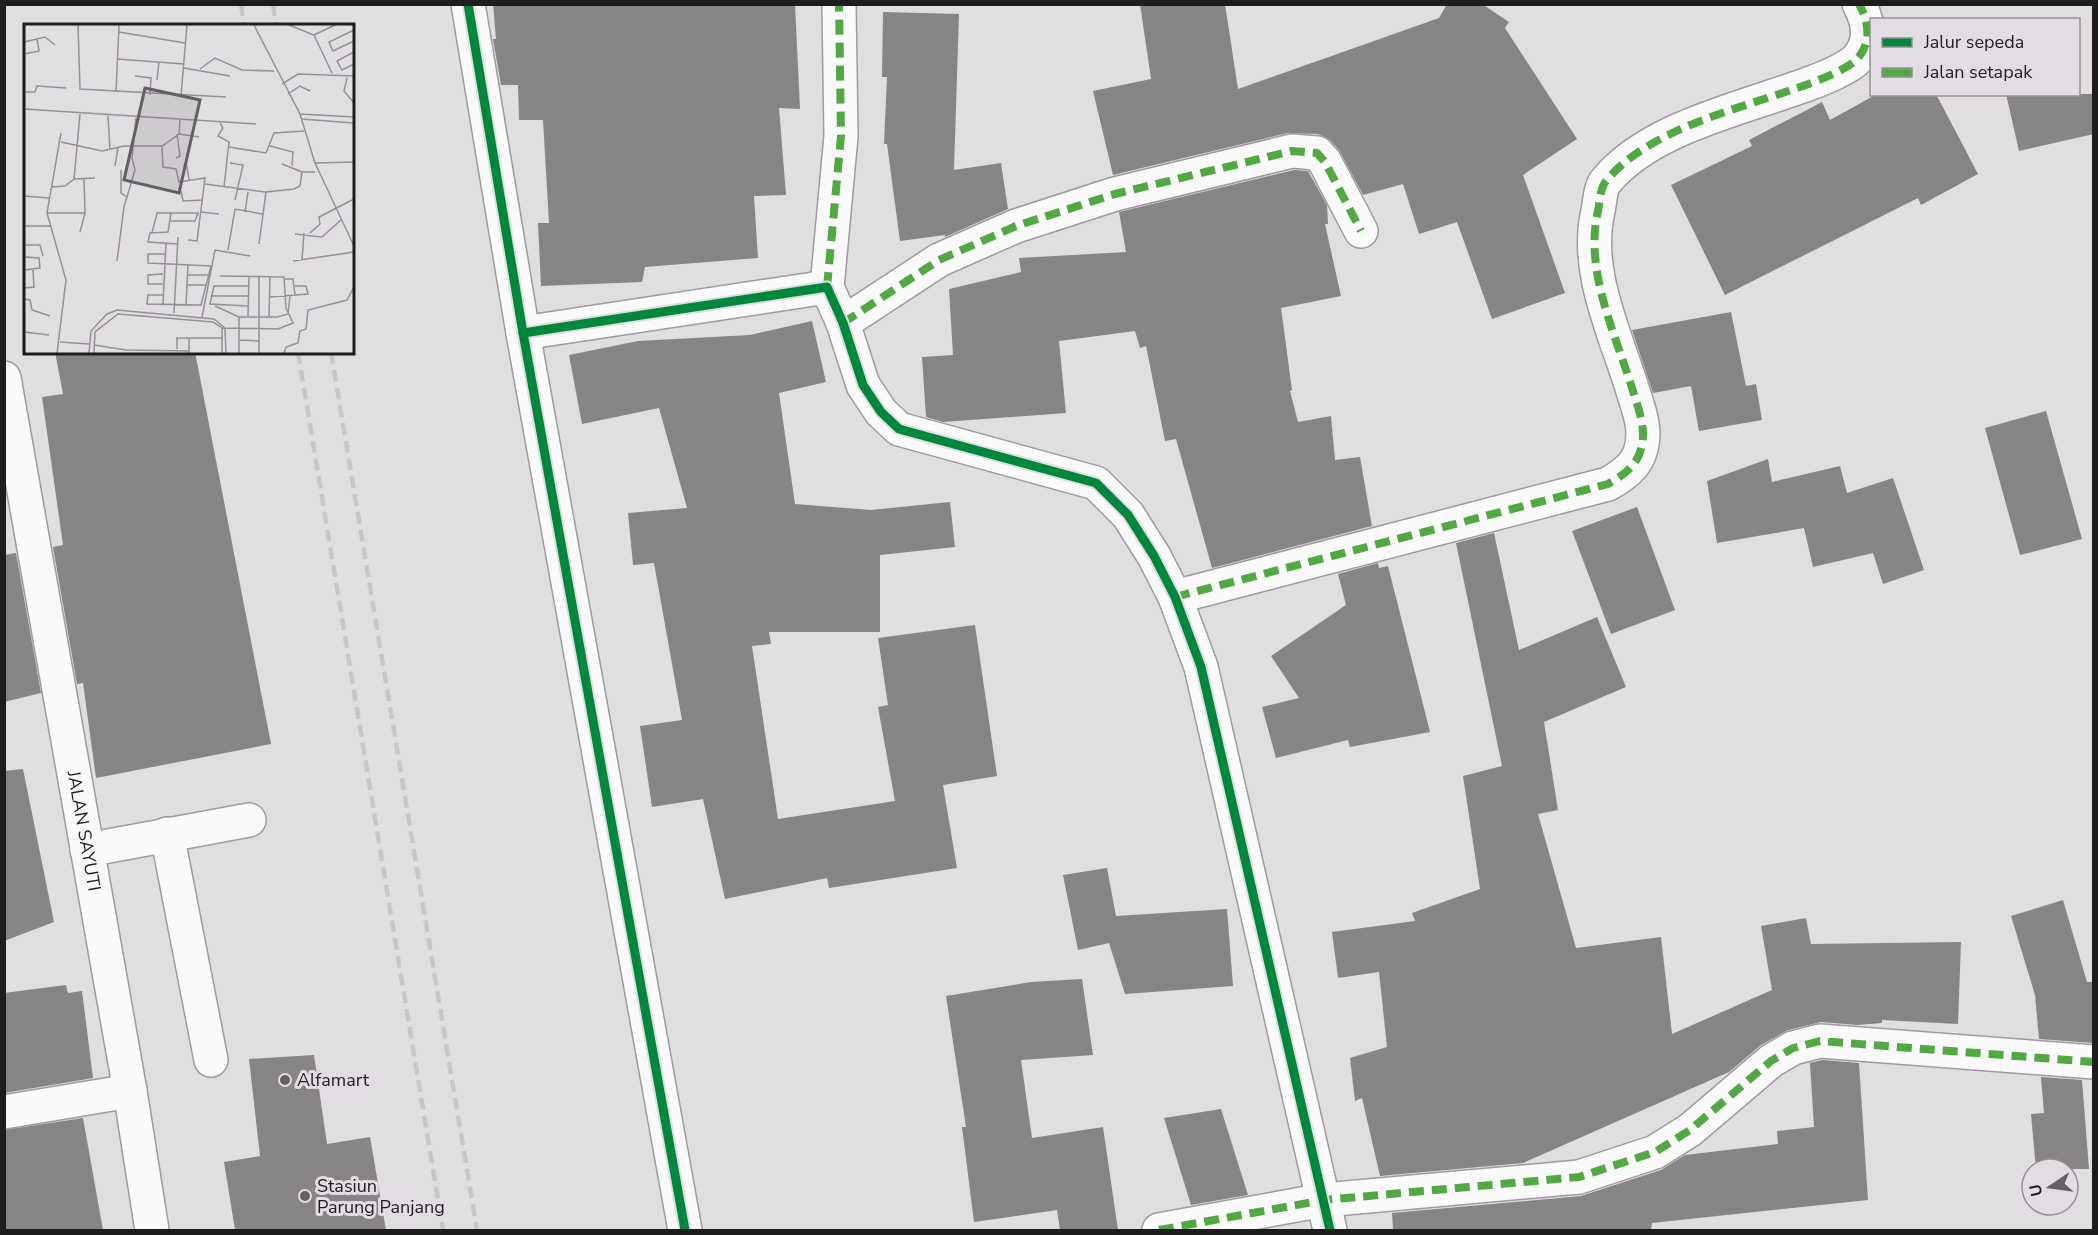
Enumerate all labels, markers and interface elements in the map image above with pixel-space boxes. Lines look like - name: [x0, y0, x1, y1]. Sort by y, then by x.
- legend: [1870, 18, 2080, 96]
- inset map: [24, 24, 354, 354]
- text: Jalur sepeda: [1923, 30, 2024, 54]
- text: Jalan setapak: [1923, 60, 2033, 84]
- street label: JALAN SAYUTI: [61, 768, 106, 893]
- place label: Alfamart: [297, 1068, 370, 1092]
- marker: Alfamart: [278, 1073, 292, 1087]
- north arrow: [2020, 1157, 2080, 1217]
- place label: Stasiun Parung Panjang: [317, 1174, 445, 1219]
- text: U: [2024, 1182, 2048, 1198]
- marker: Stasiun Parung Panjang: [298, 1189, 312, 1203]

